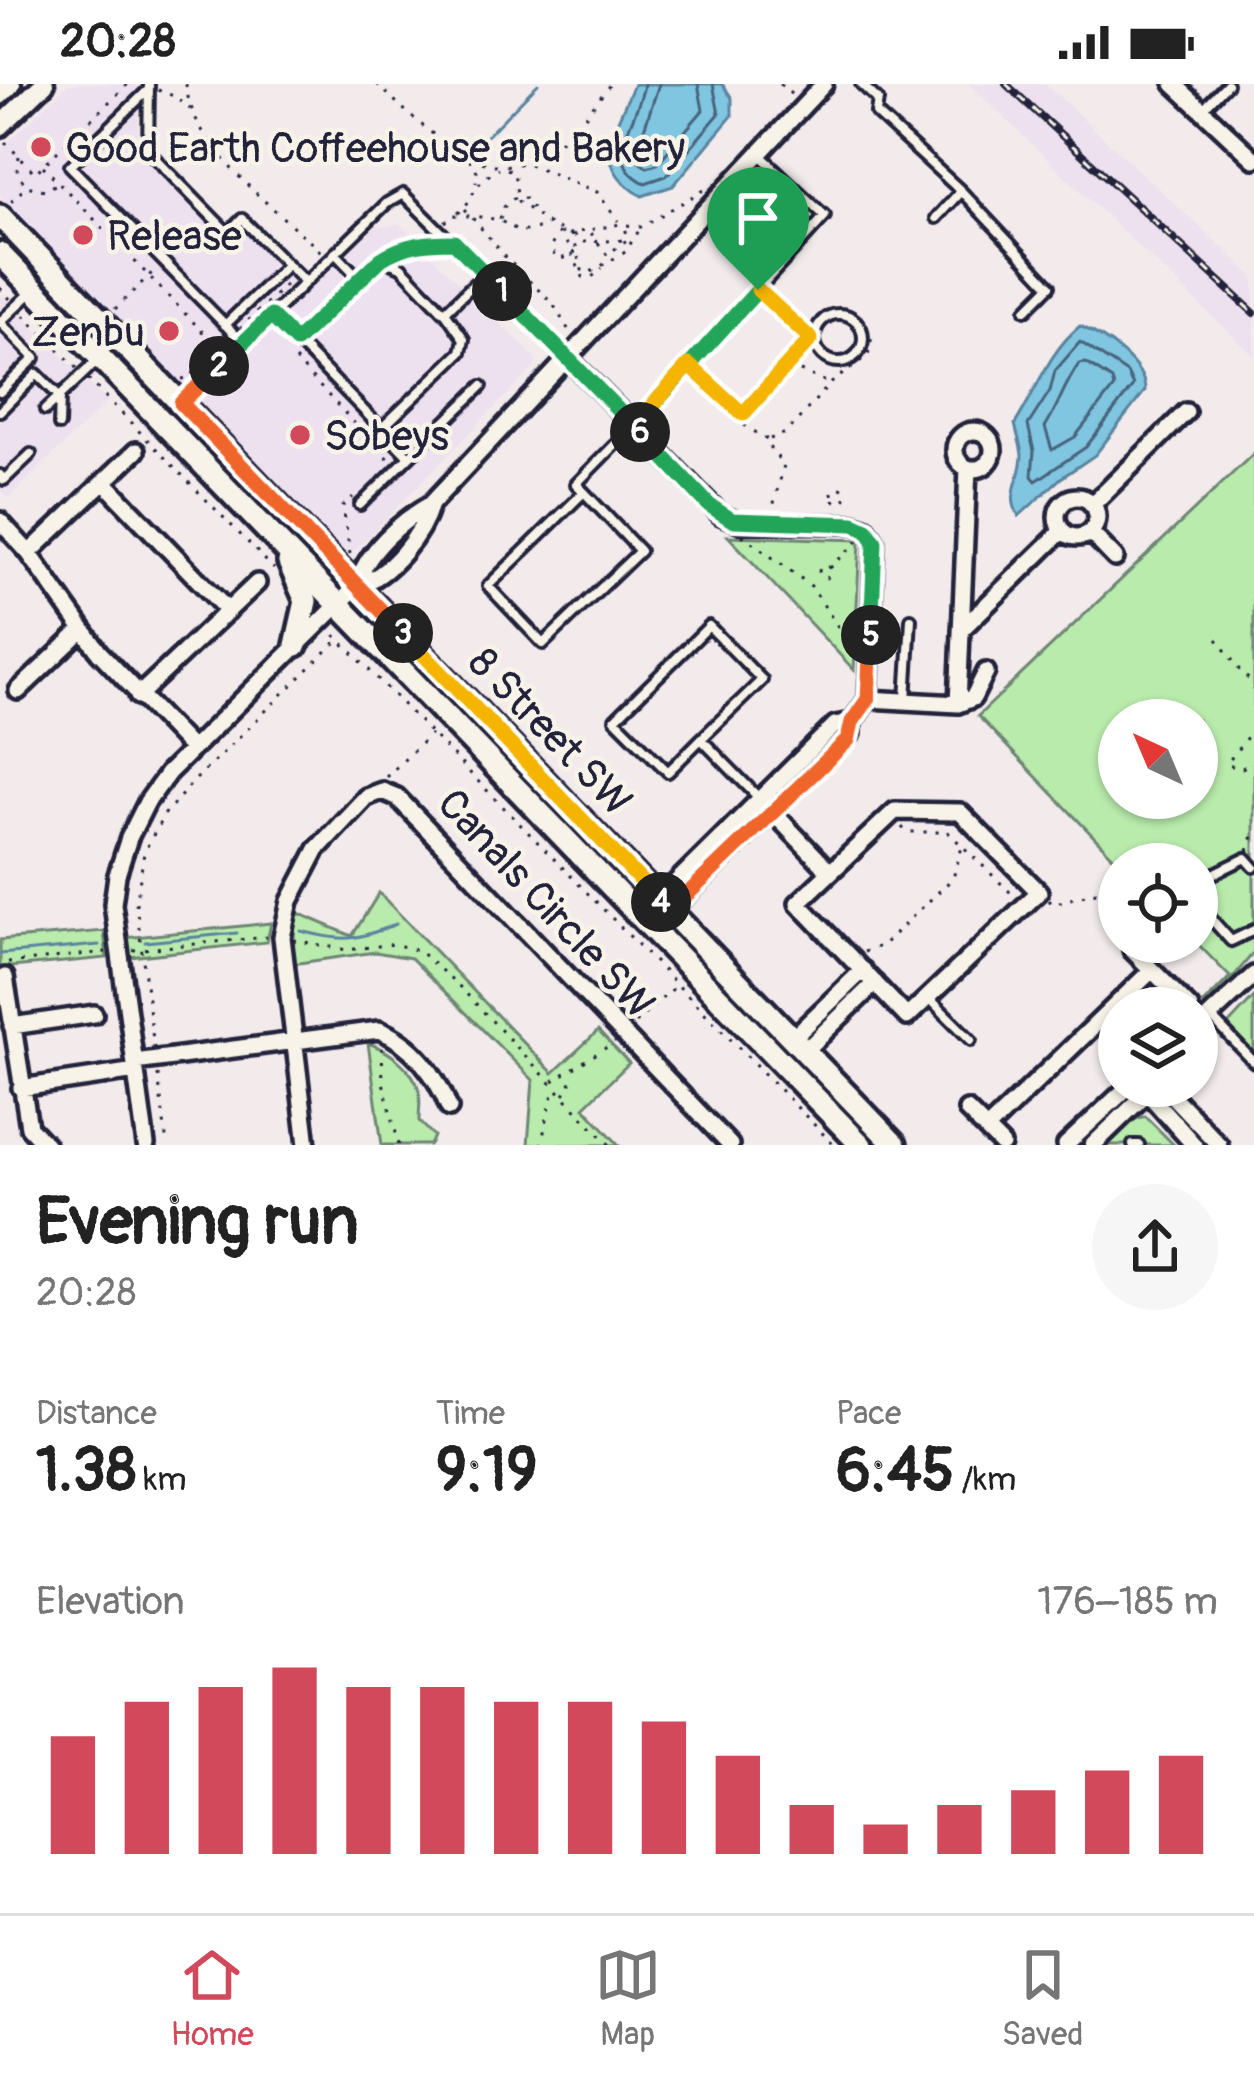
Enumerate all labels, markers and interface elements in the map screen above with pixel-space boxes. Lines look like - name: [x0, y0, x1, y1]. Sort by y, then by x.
- text: 20:28: [60, 14, 176, 70]
- place label: Good Earth Coffeehouse and Bakery: [65, 123, 685, 175]
- marker: Good Earth Coffeehouse and Bakery: [28, 134, 54, 160]
- pin: [707, 167, 809, 290]
- icon: arrive: [725, 185, 791, 251]
- place label: Release: [107, 211, 242, 263]
- marker: Release: [70, 222, 96, 248]
- pin: 1: [472, 261, 532, 321]
- text: 1: [496, 270, 508, 311]
- place label: Zenbu: [31, 307, 145, 359]
- marker: Zenbu: [156, 318, 182, 344]
- pin: 2: [189, 336, 249, 396]
- text: 2: [210, 345, 228, 386]
- pin: 6: [610, 402, 670, 462]
- place label: Sobeys: [324, 411, 449, 463]
- text: 6: [630, 411, 650, 452]
- marker: Sobeys: [287, 422, 313, 448]
- pin: 3: [373, 603, 433, 663]
- pin: 5: [841, 605, 901, 665]
- text: 3: [394, 612, 412, 653]
- text: 5: [862, 614, 880, 655]
- street label: 8 Street SW: [457, 637, 642, 827]
- north arrow: [1098, 699, 1218, 819]
- map controls: [1098, 699, 1218, 1107]
- street label: Canals Circle SW: [426, 779, 665, 1030]
- button: locate: [1098, 843, 1218, 963]
- pin: 4: [631, 872, 691, 932]
- text: 4: [651, 881, 671, 922]
- button: layers: [1098, 987, 1218, 1107]
- text: Evening run: [36, 1181, 359, 1264]
- button: share: [1092, 1184, 1218, 1310]
- text: 20:28: [36, 1268, 136, 1317]
- text: Distance: [36, 1393, 157, 1434]
- text: Time: [436, 1393, 505, 1434]
- text: Pace: [836, 1393, 901, 1434]
- text: 1.38: [36, 1434, 136, 1509]
- text: 9:19: [436, 1434, 537, 1509]
- text: 6:45: [836, 1434, 954, 1509]
- text: km: [136, 1459, 187, 1500]
- text: /km: [954, 1459, 1016, 1500]
- text: Elevation: [36, 1577, 185, 1626]
- text: 176–185 m: [1037, 1577, 1218, 1626]
- tab: Home: [170, 1942, 254, 2055]
- tab: Map: [595, 1942, 661, 2055]
- tab: Saved: [1002, 1942, 1084, 2055]

